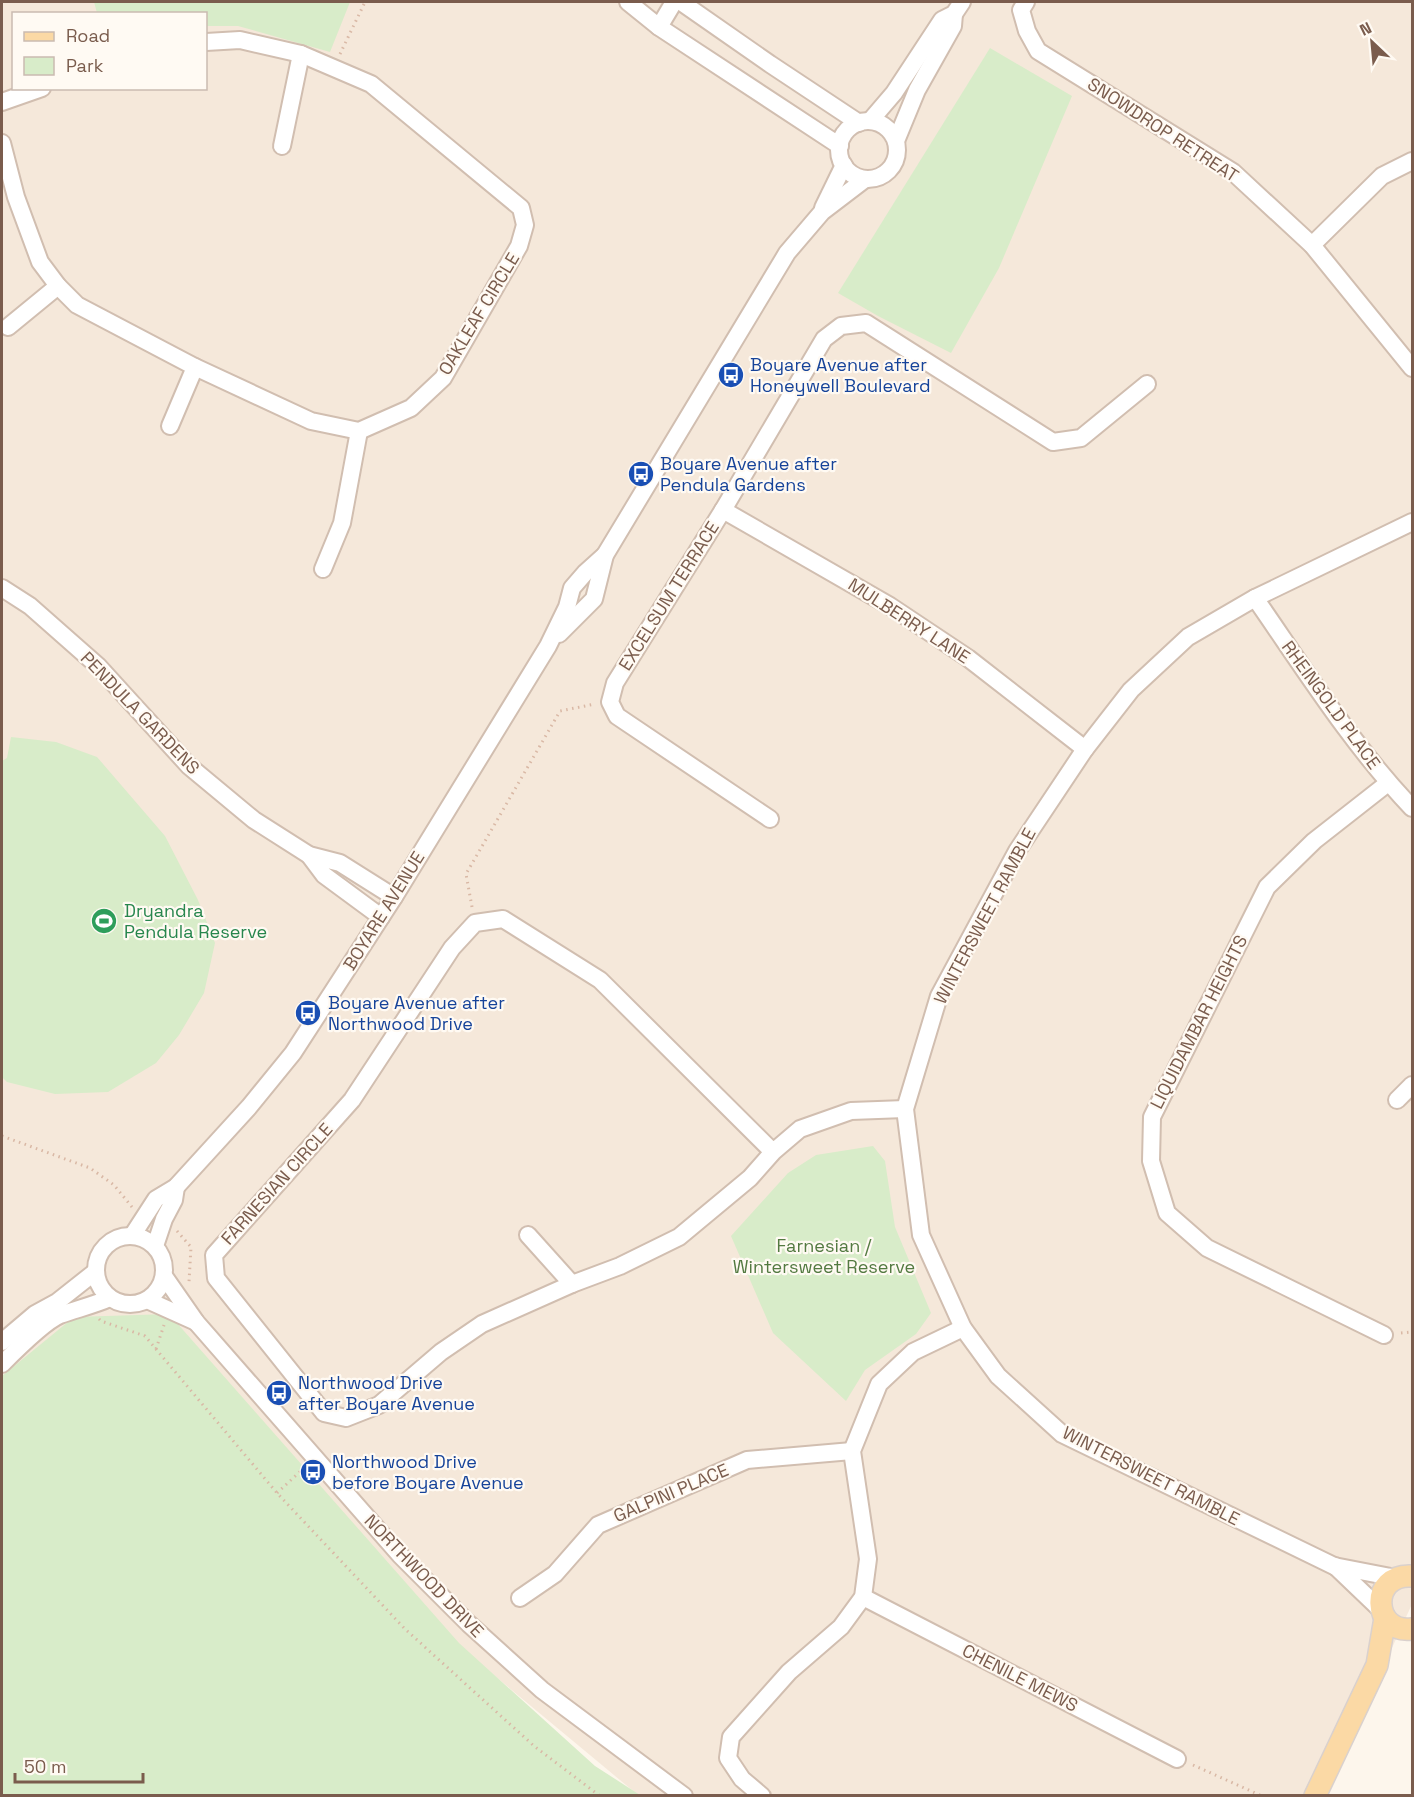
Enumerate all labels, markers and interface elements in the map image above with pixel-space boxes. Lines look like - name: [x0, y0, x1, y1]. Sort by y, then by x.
- legend: [12, 12, 207, 90]
- north arrow: [1342, 12, 1402, 72]
- text: N: [1356, 17, 1375, 41]
- text: Road: [66, 24, 110, 47]
- text: Park: [66, 54, 104, 77]
- street label: SNOWDROP RETREAT: [1083, 72, 1243, 187]
- street label: OAKLEAF CIRCLE: [433, 248, 524, 379]
- place label: Boyare Avenue after Honeywell Boulevard: [750, 353, 931, 397]
- bus stop icon: Boyare Avenue after Honeywell Boulevard: [716, 360, 746, 390]
- place label: Boyare Avenue after Pendula Gardens: [660, 452, 837, 496]
- bus stop icon: Boyare Avenue after Pendula Gardens: [626, 459, 656, 489]
- street label: EXCELSUM TERRACE: [613, 517, 724, 675]
- street label: MULBERRY LANE: [844, 573, 974, 668]
- street label: RHEINGOLD PLACE: [1277, 636, 1386, 774]
- street label: PENDULA GARDENS: [76, 646, 205, 779]
- street label: WINTERSWEET RAMBLE: [928, 824, 1041, 1008]
- street label: BOYARE AVENUE: [338, 847, 429, 975]
- place label: Dryandra Pendula Reserve: [124, 899, 267, 943]
- sports icon: Dryandra Pendula Reserve: [89, 906, 119, 936]
- street label: LIQUIDAMBAR HEIGHTS: [1145, 931, 1252, 1112]
- place label: Boyare Avenue after Northwood Drive: [328, 991, 505, 1035]
- bus stop icon: Boyare Avenue after Northwood Drive: [293, 998, 323, 1028]
- street label: FARNESIAN CIRCLE: [216, 1118, 337, 1249]
- park label: Farnesian / Wintersweet Reserve: [733, 1234, 915, 1278]
- place label: Northwood Drive after Boyare Avenue: [298, 1371, 475, 1415]
- bus stop icon: Northwood Drive after Boyare Avenue: [264, 1378, 294, 1408]
- street label: WINTERSWEET RAMBLE: [1059, 1421, 1244, 1530]
- place label: Northwood Drive before Boyare Avenue: [332, 1450, 524, 1494]
- bus stop icon: Northwood Drive before Boyare Avenue: [298, 1457, 328, 1487]
- street label: GALPINI PLACE: [610, 1458, 732, 1527]
- street label: NORTHWOOD DRIVE: [360, 1509, 489, 1642]
- street label: CHENILE MEWS: [958, 1638, 1082, 1717]
- scale bar: [15, 1746, 142, 1784]
- text: 50 m: [24, 1755, 66, 1778]

